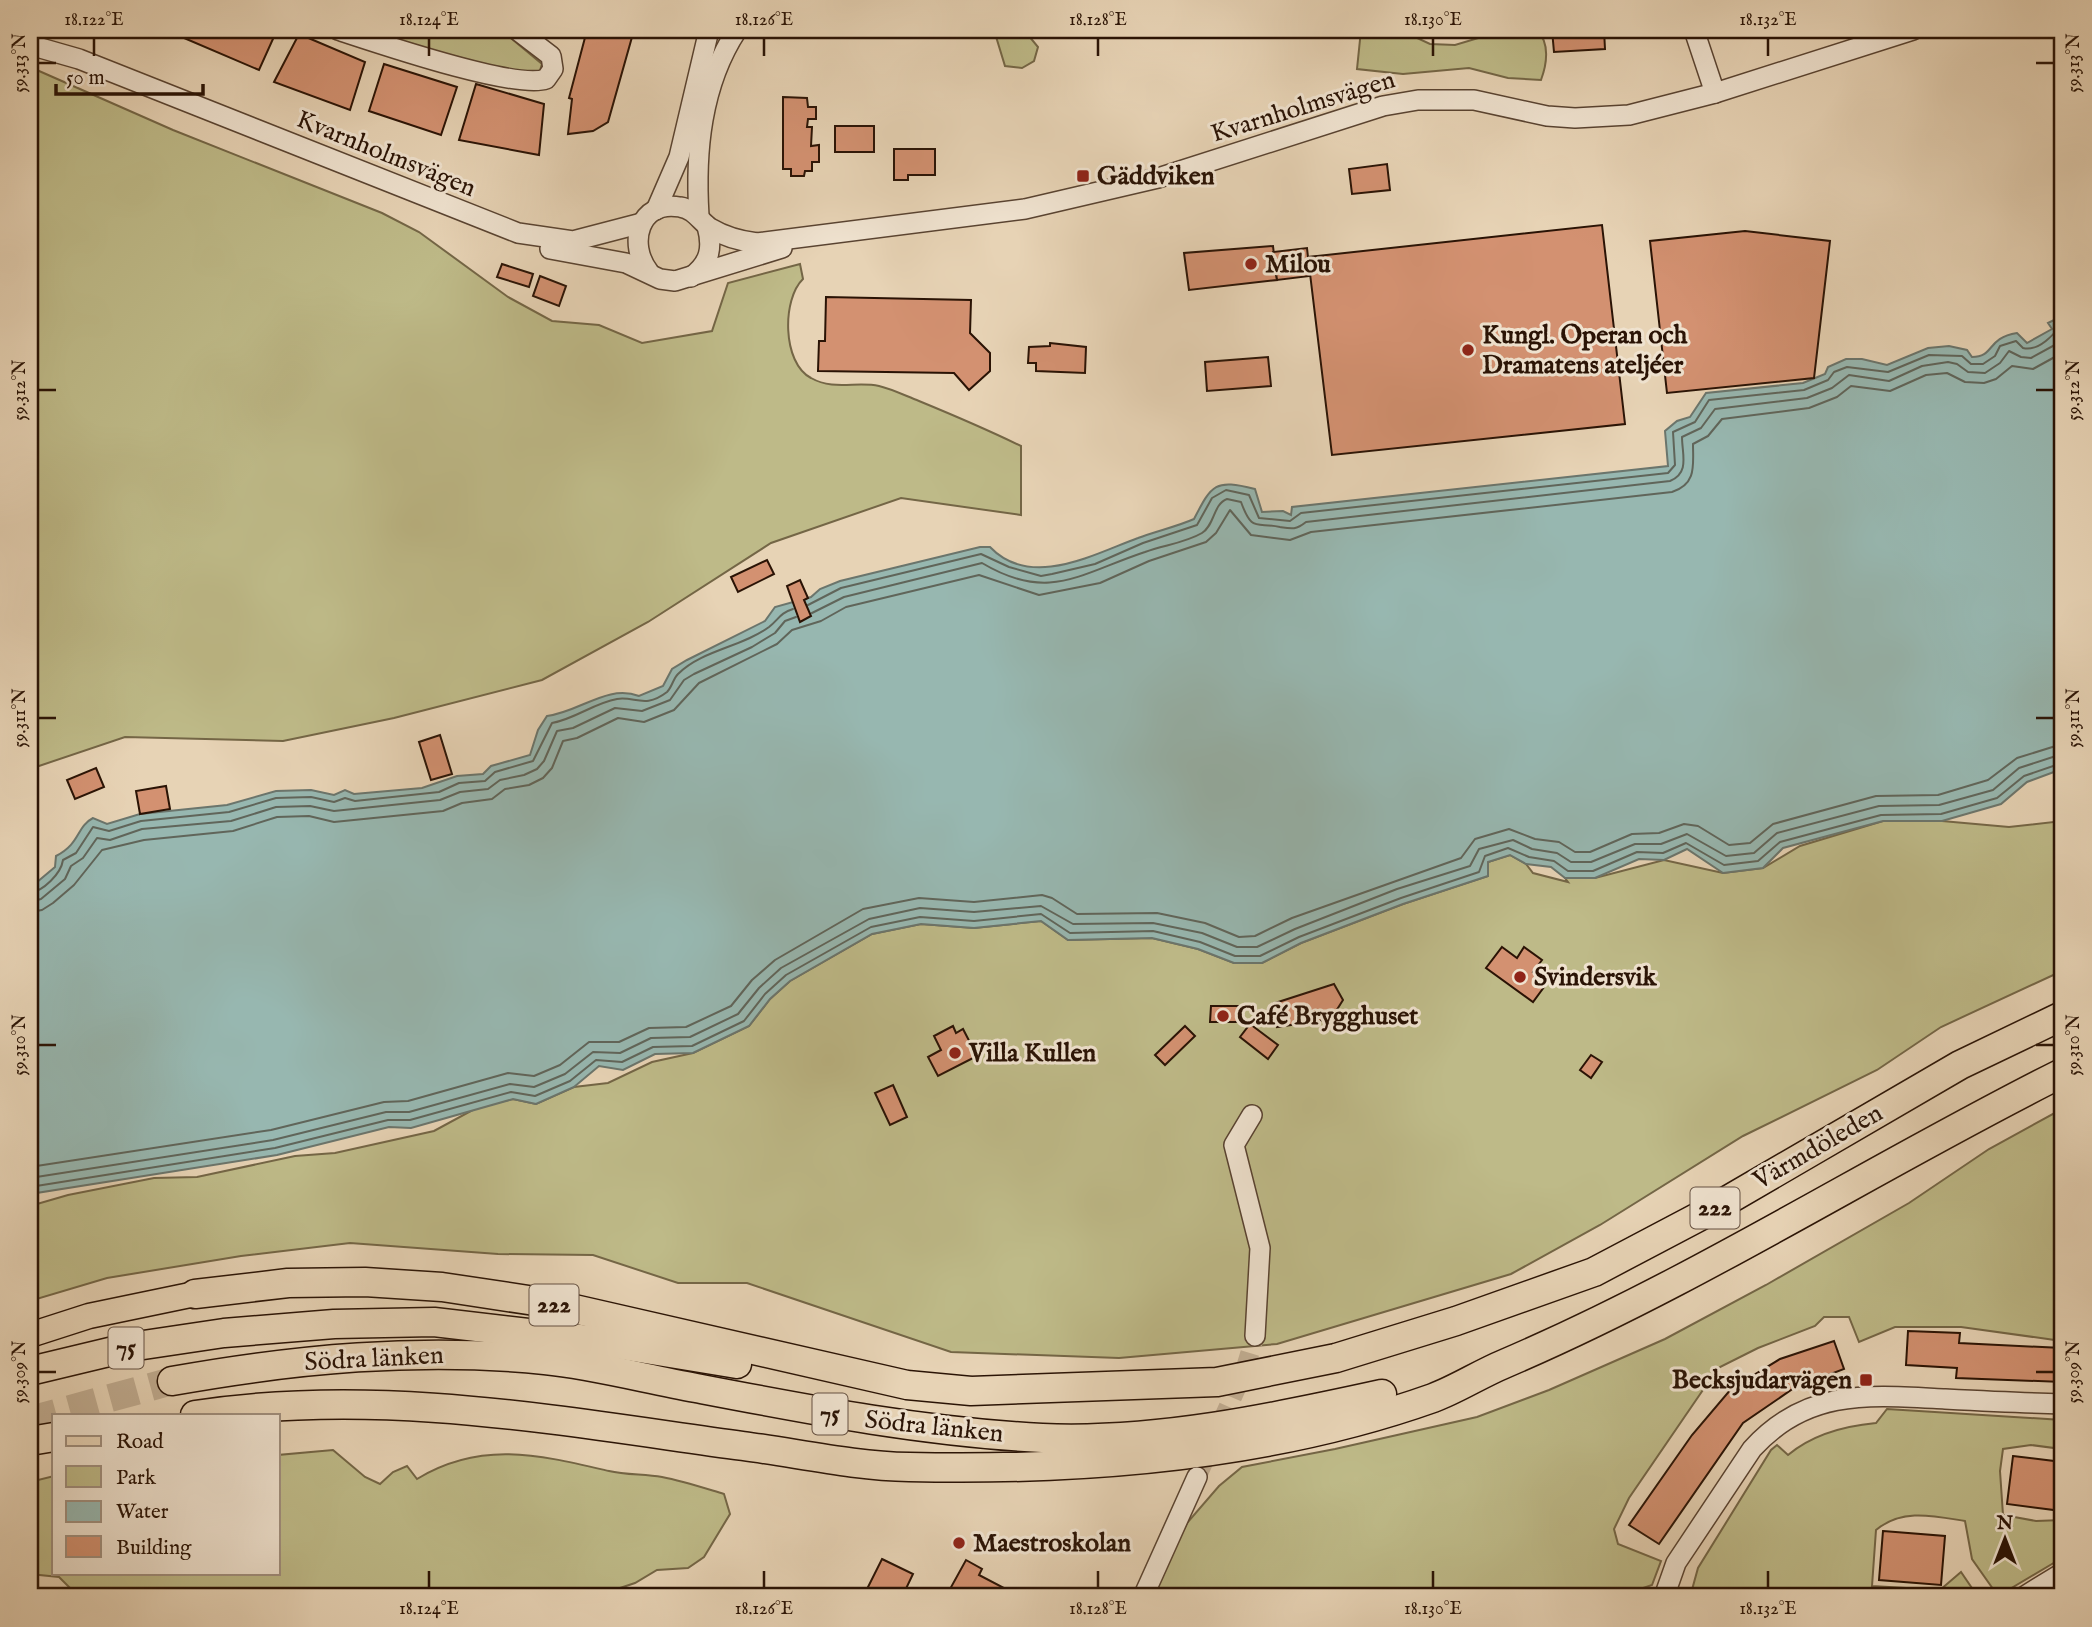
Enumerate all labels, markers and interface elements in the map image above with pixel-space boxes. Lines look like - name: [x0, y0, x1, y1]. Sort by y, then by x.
- text: 18.122°E: [64, 9, 124, 32]
- text: 18.124°E: [399, 9, 459, 32]
- text: 18.126°E: [735, 9, 793, 32]
- text: 18.128°E: [1069, 9, 1127, 32]
- text: 18.130°E: [1404, 9, 1462, 32]
- text: 18.132°E: [1739, 9, 1797, 32]
- text: 59.313°N: [9, 33, 32, 93]
- text: 59.313°N: [2063, 33, 2086, 93]
- scale bar: [56, 52, 203, 96]
- street label: Kvarnholmsvägen: [1207, 63, 1399, 151]
- text: 50 m: [66, 65, 105, 92]
- street label: Kvarnholmsvägen: [291, 103, 481, 205]
- place label: Gäddviken: [1097, 160, 1215, 193]
- marker: Gäddviken: [1075, 168, 1091, 184]
- place label: Milou: [1265, 248, 1331, 281]
- marker: Milou: [1243, 256, 1259, 272]
- place label: Kungl. Operan och Dramatens ateljéer: [1482, 319, 1689, 382]
- marker: Kungl. Operan och Dramatens ateljéer: [1460, 342, 1476, 358]
- text: 59.312°N: [9, 359, 32, 421]
- text: 59.312°N: [2063, 359, 2086, 421]
- text: 59.311°N: [9, 688, 32, 748]
- text: 59.311°N: [2063, 688, 2086, 748]
- place label: Svindersvik: [1534, 961, 1657, 994]
- marker: Svindersvik: [1512, 969, 1528, 985]
- place label: Café Brygghuset: [1237, 1000, 1418, 1033]
- marker: Café Brygghuset: [1215, 1008, 1231, 1024]
- text: 59.310°N: [9, 1014, 32, 1076]
- text: 59.310°N: [2063, 1014, 2086, 1076]
- place label: Villa Kullen: [968, 1037, 1096, 1070]
- marker: Villa Kullen: [947, 1045, 963, 1061]
- street label: Värmdöleden: [1746, 1097, 1889, 1198]
- road number: 222: [1690, 1188, 1740, 1228]
- road number: 222: [530, 1284, 578, 1325]
- road number: 75: [108, 1328, 144, 1368]
- street label: Södra länken: [304, 1339, 445, 1379]
- text: 59.309°N: [9, 1340, 32, 1403]
- text: 59.309°N: [2063, 1340, 2086, 1403]
- place label: Becksjudarvägen: [1672, 1364, 1852, 1397]
- marker: Becksjudarvägen: [1858, 1372, 1874, 1388]
- road number: 75: [812, 1394, 848, 1434]
- street label: Södra länken: [863, 1403, 1005, 1451]
- legend: [52, 1414, 280, 1574]
- text: Road: [116, 1429, 164, 1456]
- text: Park: [116, 1465, 157, 1492]
- text: Water: [116, 1499, 169, 1526]
- north arrow: [1969, 1504, 2039, 1574]
- text: N: [1996, 1512, 2014, 1536]
- place label: Maestroskolan: [973, 1527, 1131, 1560]
- text: Building: [116, 1535, 192, 1562]
- marker: Maestroskolan: [951, 1535, 967, 1551]
- text: 18.124°E: [399, 1598, 459, 1621]
- text: 18.126°E: [735, 1598, 793, 1621]
- text: 18.128°E: [1069, 1598, 1127, 1621]
- text: 18.130°E: [1404, 1598, 1462, 1621]
- text: 18.132°E: [1739, 1598, 1797, 1621]

